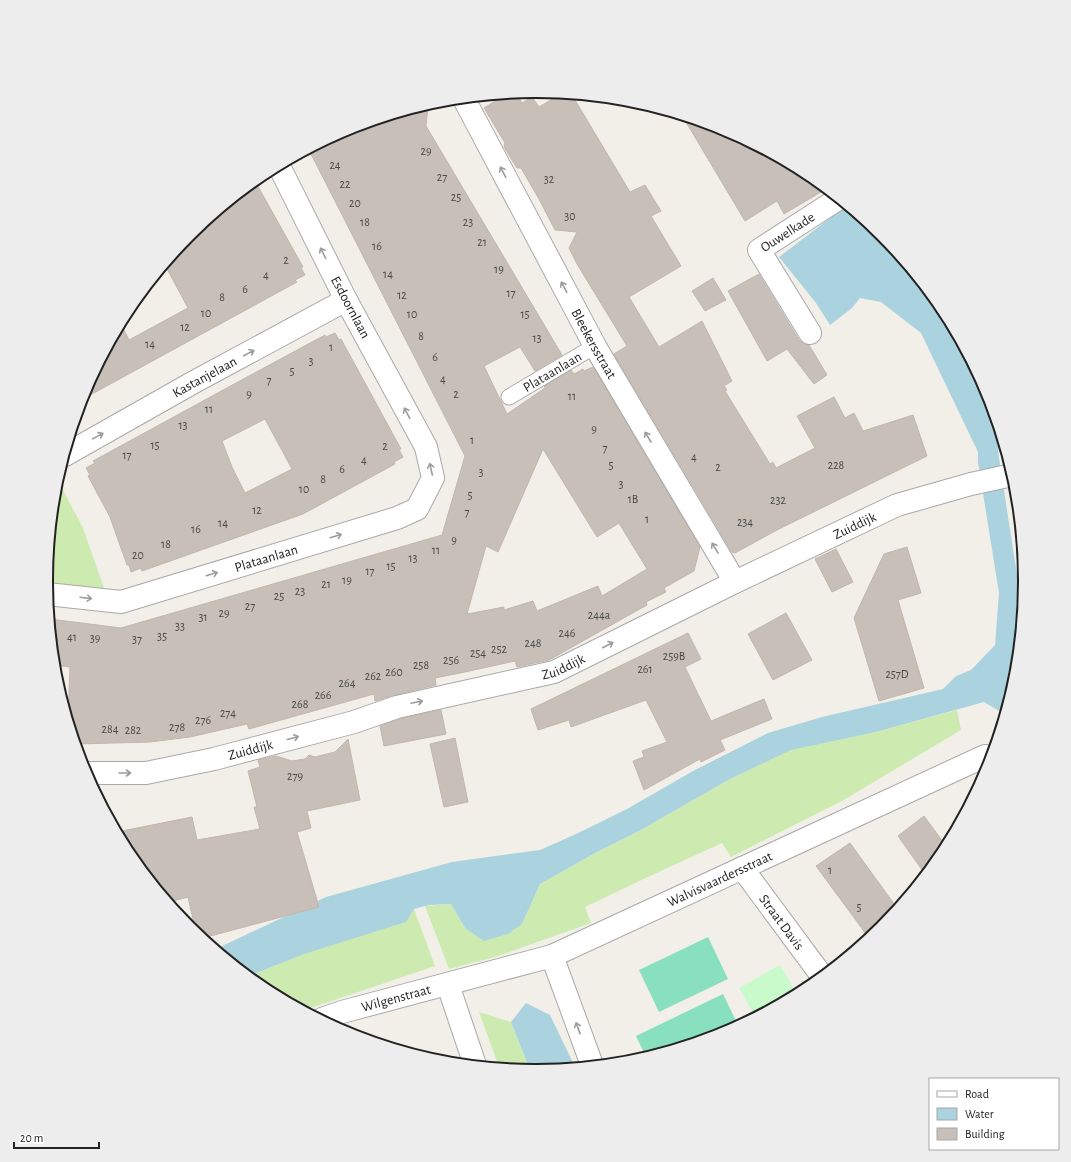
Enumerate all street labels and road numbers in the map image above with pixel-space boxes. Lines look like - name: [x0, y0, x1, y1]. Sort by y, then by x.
- street label: Ouwelkade: [758, 210, 817, 255]
- street label: Esdoornlaan: [328, 274, 372, 341]
- street label: Bleekersstraat: [568, 307, 619, 382]
- street label: Plataanlaan: [521, 350, 584, 395]
- street label: Kastanjelaan: [170, 354, 239, 401]
- street label: Zuiddijk: [831, 510, 879, 542]
- street label: Plataanlaan: [233, 543, 300, 575]
- street label: Zuiddijk: [540, 652, 588, 683]
- street label: Zuiddijk: [227, 738, 275, 763]
- street label: Walvisvaardersstraat: [665, 849, 775, 910]
- street label: Straat Davis: [756, 892, 806, 953]
- street label: Wilgenstraat: [360, 982, 433, 1015]

